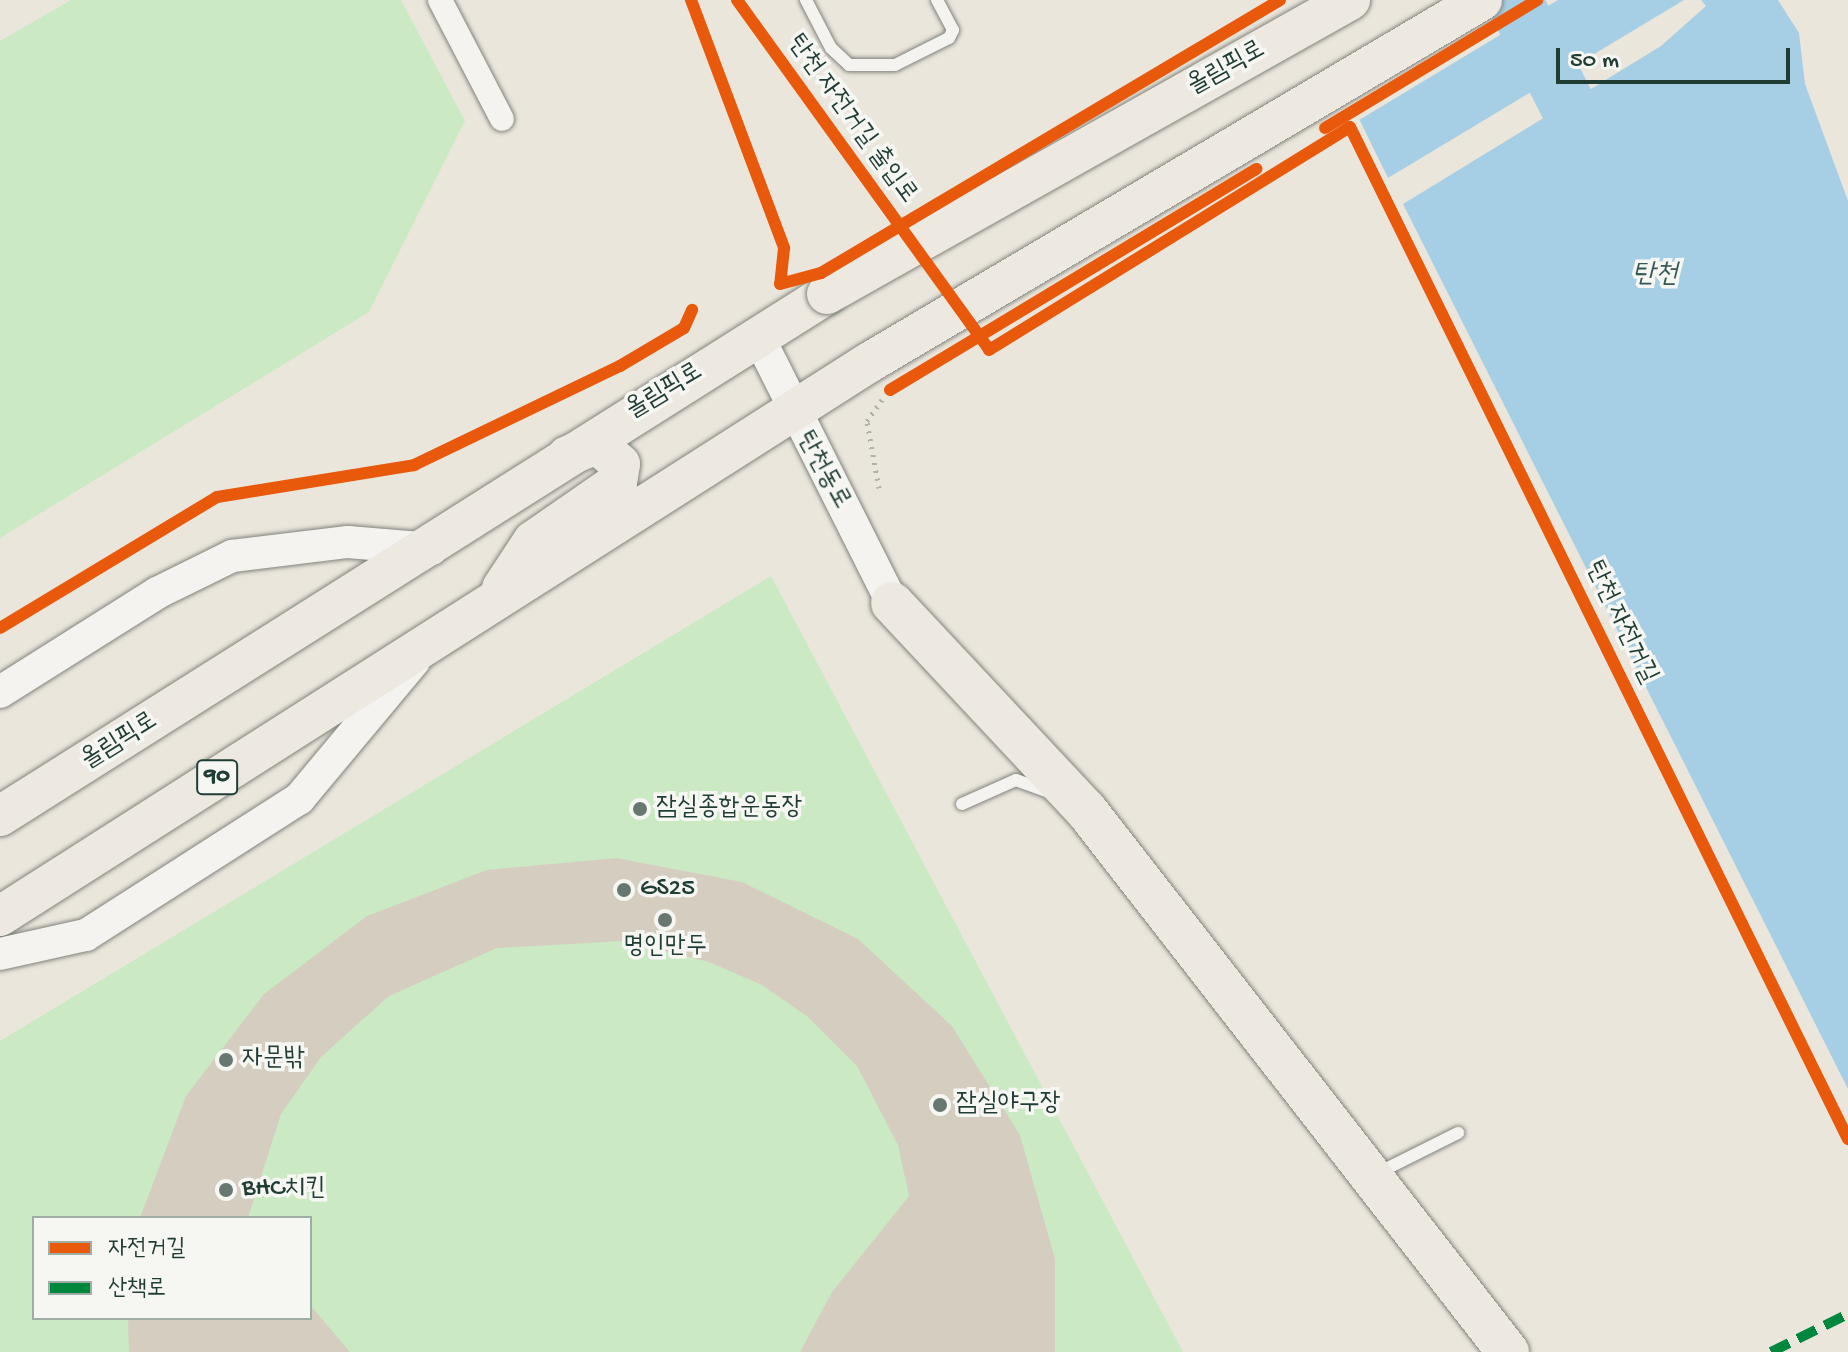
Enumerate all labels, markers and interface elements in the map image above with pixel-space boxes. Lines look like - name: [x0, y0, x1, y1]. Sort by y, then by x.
- street label: 탄천 자전거길 출입로: [779, 30, 923, 210]
- scale bar: [1560, 32, 1794, 82]
- street label: 올림픽로: [1183, 35, 1271, 103]
- text: 50 m: [1570, 47, 1619, 76]
- water label: 탄천: [1632, 259, 1678, 293]
- street label: 올림픽로: [621, 357, 709, 427]
- street label: 탄천동로: [788, 427, 856, 515]
- street label: 탄천 자전거길: [1577, 557, 1663, 689]
- street label: 올림픽로: [76, 707, 164, 777]
- road number: 90: [195, 757, 239, 797]
- place label: 잠실종합운동장: [656, 793, 802, 825]
- marker: 잠실종합운동장: [631, 800, 649, 818]
- place label: GS25: [640, 874, 695, 906]
- marker: GS25: [615, 881, 633, 899]
- marker: 명인만두: [656, 911, 674, 929]
- place label: 명인만두: [623, 932, 707, 964]
- place label: 자문밖: [242, 1044, 305, 1076]
- marker: 자문밖: [217, 1051, 235, 1069]
- place label: 잠실야구장: [956, 1089, 1061, 1121]
- marker: 잠실야구장: [931, 1096, 949, 1114]
- place label: BHC치킨: [242, 1174, 326, 1206]
- marker: BHC치킨: [217, 1181, 235, 1199]
- legend: [32, 1216, 312, 1320]
- text: 자전거길: [108, 1235, 185, 1264]
- text: 산책로: [108, 1275, 166, 1304]

